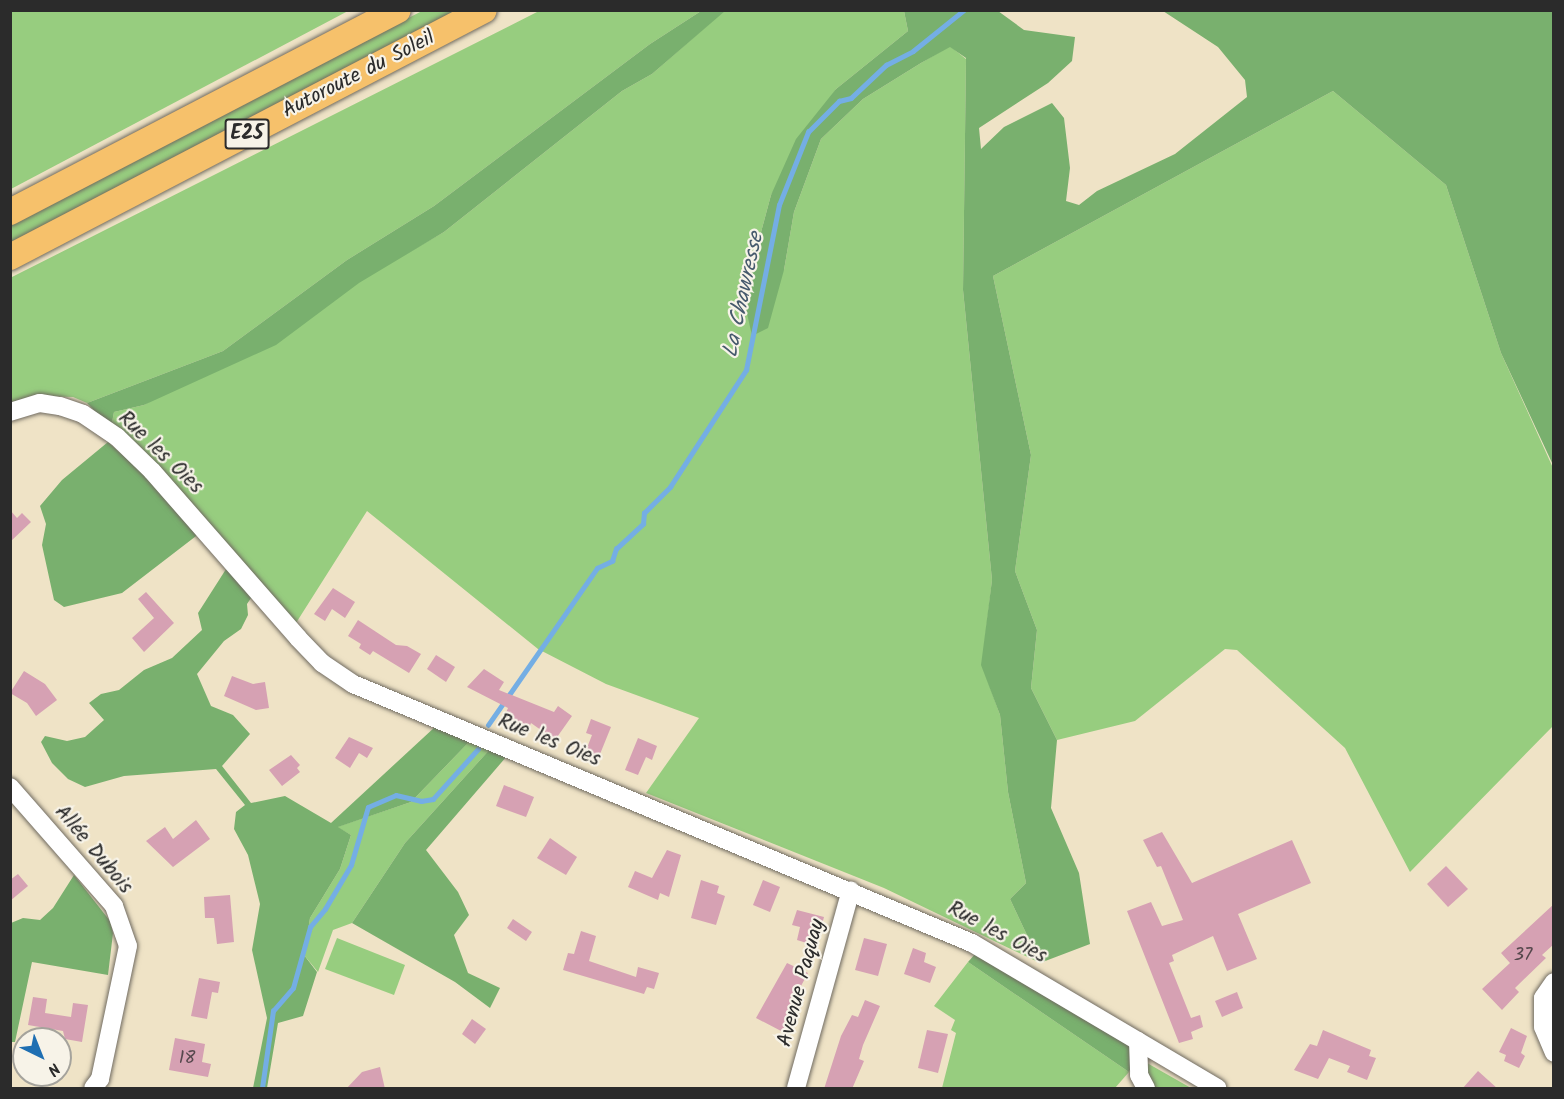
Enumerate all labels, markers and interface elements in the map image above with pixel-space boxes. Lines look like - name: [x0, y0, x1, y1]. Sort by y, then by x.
- street label: Autoroute du Soleil: [279, 26, 439, 124]
- road number: E25: [224, 117, 270, 151]
- water label: La Chawresse: [718, 230, 770, 360]
- street label: Rue les Oies: [112, 406, 208, 500]
- street label: Rue les Oies: [494, 709, 604, 773]
- street label: Allée Dubois: [49, 800, 137, 900]
- street label: Rue les Oies: [943, 896, 1051, 970]
- street label: Avenue Paquay: [773, 916, 831, 1050]
- house number: 37: [1514, 945, 1532, 967]
- north arrow: [12, 1027, 72, 1087]
- house number: 18: [179, 1048, 195, 1070]
- text: N: [41, 1056, 65, 1082]

